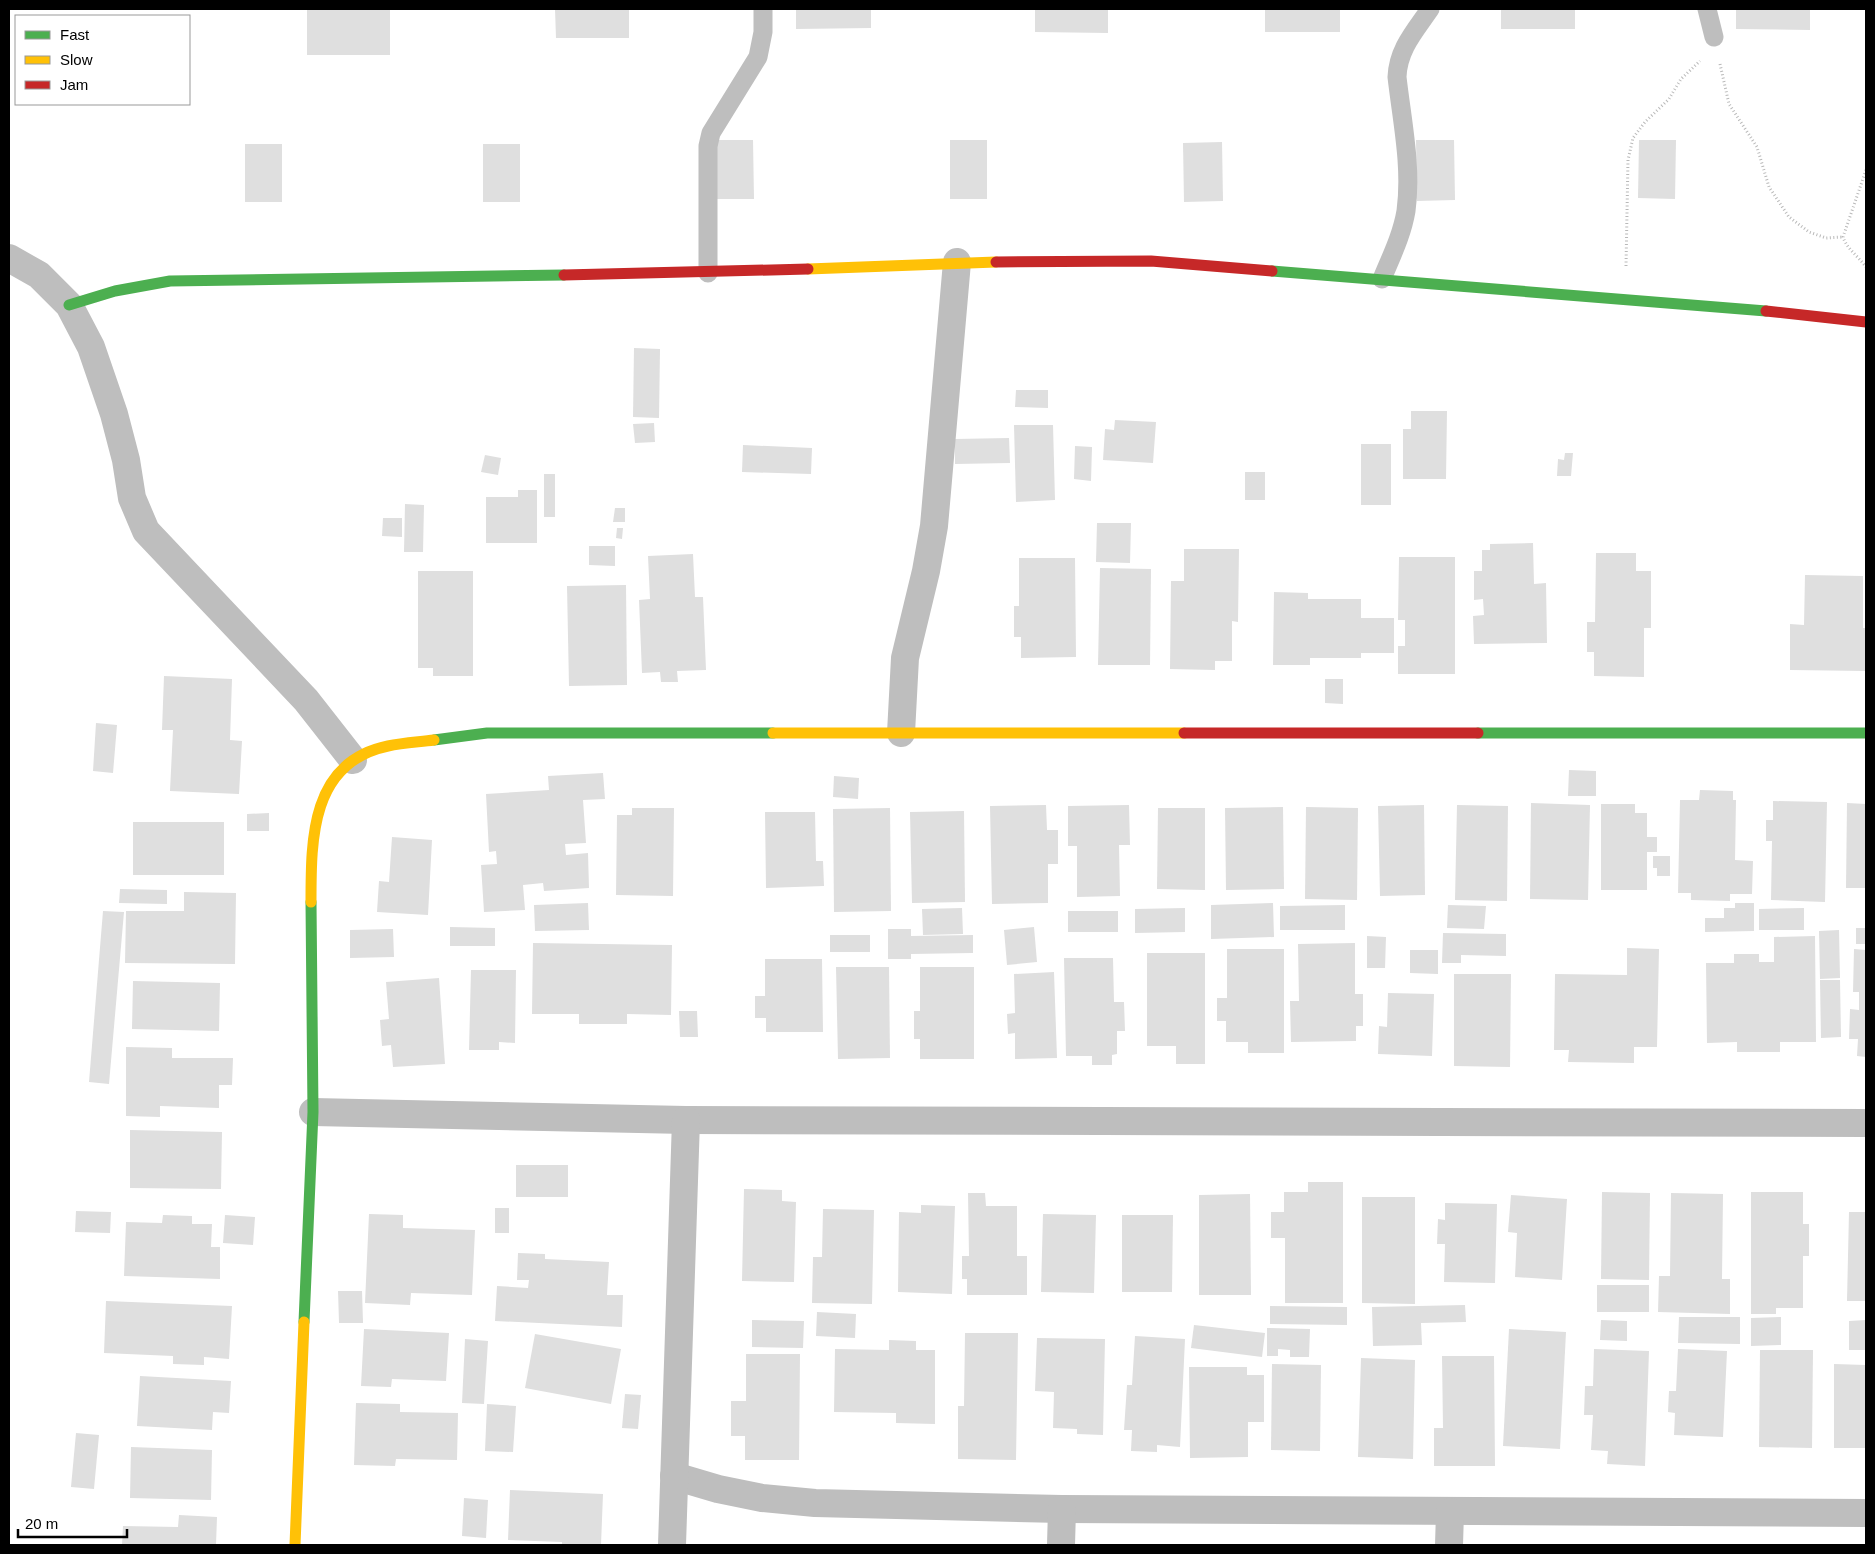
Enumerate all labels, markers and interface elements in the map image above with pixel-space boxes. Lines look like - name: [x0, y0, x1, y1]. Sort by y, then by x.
- legend: [15, 15, 190, 105]
- text: Fast: [60, 26, 90, 43]
- text: Slow: [60, 51, 93, 68]
- text: Jam: [60, 76, 88, 93]
- scale bar: [18, 1506, 126, 1538]
- text: 20 m: [25, 1515, 58, 1532]

